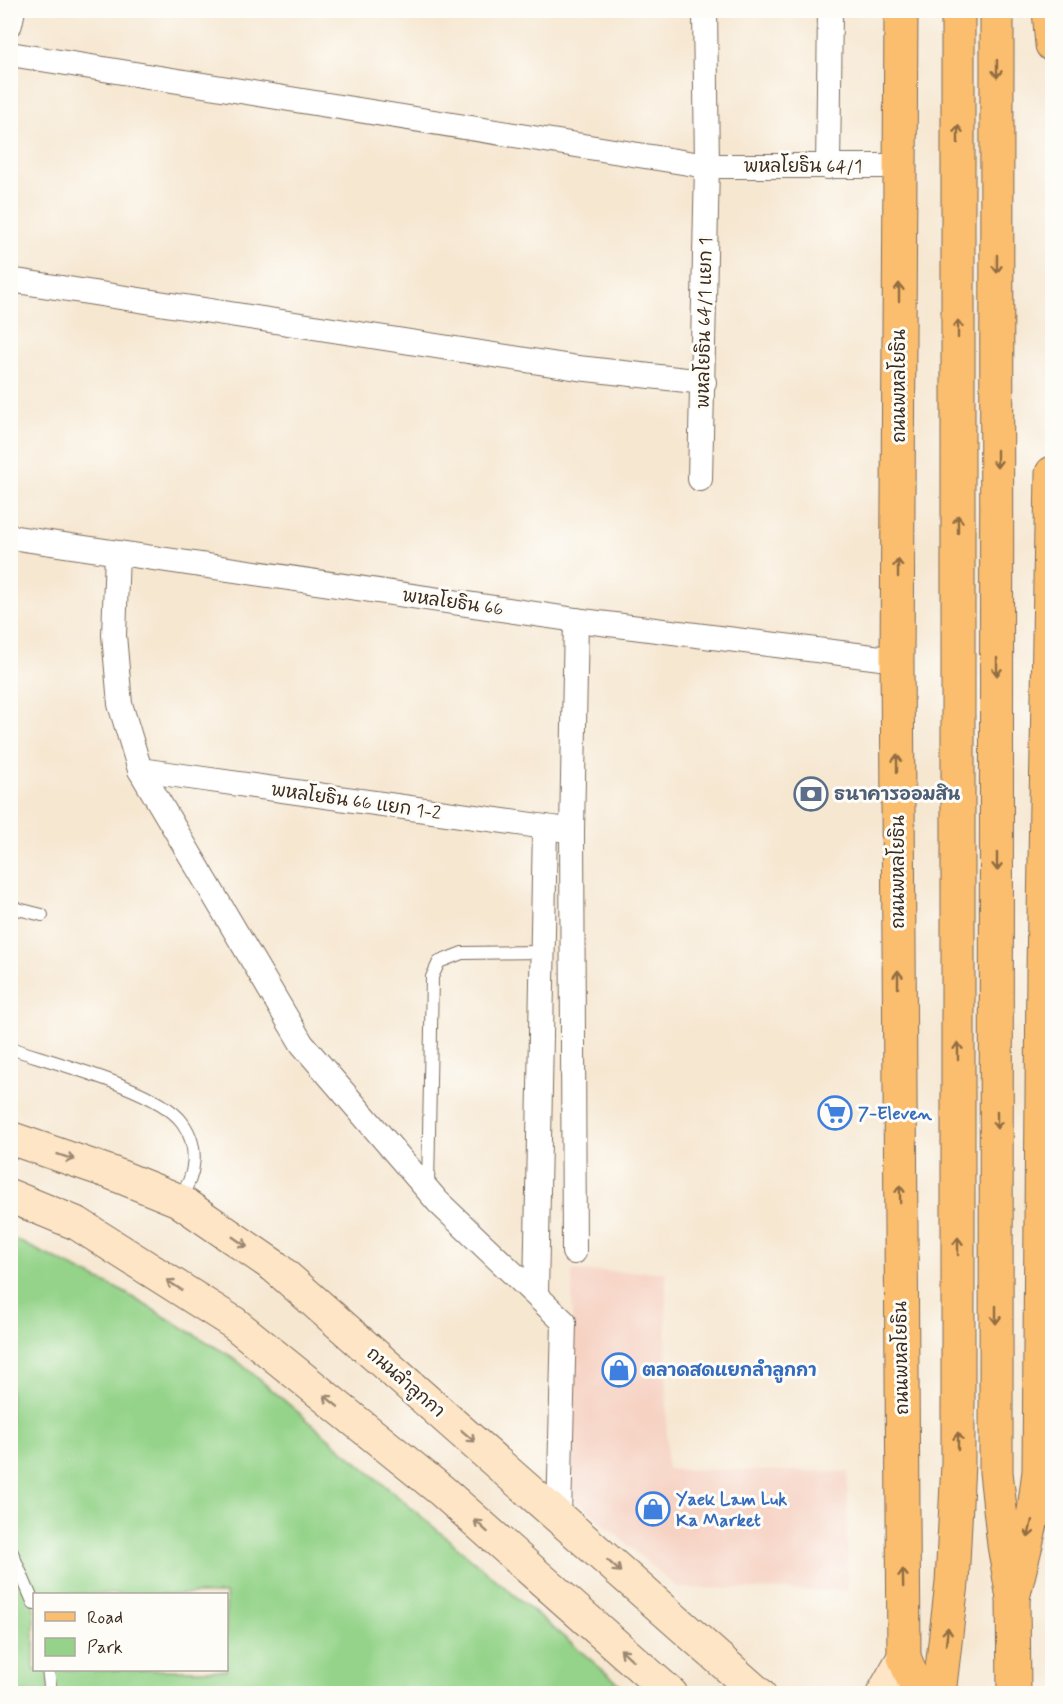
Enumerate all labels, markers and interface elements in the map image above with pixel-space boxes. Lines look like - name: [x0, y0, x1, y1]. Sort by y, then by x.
- one-way arrow: [991, 58, 1003, 78]
- one-way arrow: [952, 125, 964, 145]
- street label: พหลโยธิน 64/1: [744, 153, 862, 179]
- street label: พหลโยธิน 64/1 แยก 1: [690, 237, 718, 409]
- one-way arrow: [991, 253, 1003, 273]
- one-way arrow: [893, 282, 905, 302]
- one-way arrow: [952, 320, 964, 340]
- street label: ถนนพหลโยธิน: [886, 329, 912, 443]
- one-way arrow: [991, 448, 1003, 468]
- one-way arrow: [952, 515, 964, 535]
- one-way arrow: [892, 558, 904, 578]
- street label: พหลโยธิน 66: [401, 582, 505, 622]
- one-way arrow: [991, 656, 1003, 676]
- one-way arrow: [891, 753, 903, 773]
- street label: พหลโยธิน 66 แยก 1-2: [269, 776, 443, 826]
- bank icon: ธนาคารออมสิน: [793, 776, 829, 812]
- place label: ธนาคารออมสิน: [834, 783, 960, 807]
- street label: ถนนพหลโยธิน: [885, 815, 911, 929]
- one-way arrow: [991, 851, 1003, 871]
- one-way arrow: [892, 969, 904, 989]
- one-way arrow: [952, 1042, 964, 1062]
- supermarket icon: 7-Eleven: [817, 1095, 853, 1131]
- place label: 7-Eleven: [858, 1102, 933, 1126]
- one-way arrow: [991, 1109, 1003, 1129]
- one-way arrow: [56, 1153, 75, 1164]
- one-way arrow: [894, 1184, 906, 1204]
- one-way arrow: [231, 1236, 248, 1248]
- one-way arrow: [952, 1237, 964, 1257]
- one-way arrow: [167, 1279, 183, 1291]
- street label: ถนนพหลโยธิน: [887, 1301, 915, 1415]
- one-way arrow: [990, 1304, 1002, 1324]
- street label: ถนนลำลูกกา: [361, 1341, 450, 1424]
- shop icon: ตลาดสดแยกลำลูกกา: [601, 1352, 637, 1388]
- place label: ตลาดสดแยกลำลูกกา: [642, 1359, 817, 1383]
- one-way arrow: [323, 1395, 339, 1408]
- one-way arrow: [460, 1429, 475, 1443]
- one-way arrow: [952, 1432, 964, 1452]
- place label: Yaek Lam Luk Ka Market: [676, 1488, 787, 1533]
- shop icon: Yaek Lam Luk Ka Market: [635, 1491, 671, 1527]
- one-way arrow: [1024, 1518, 1035, 1538]
- one-way arrow: [473, 1519, 489, 1532]
- one-way arrow: [606, 1559, 621, 1573]
- one-way arrow: [898, 1568, 909, 1588]
- legend: [33, 1593, 228, 1671]
- text: Road: [87, 1606, 123, 1630]
- one-way arrow: [942, 1626, 953, 1646]
- text: Park: [87, 1636, 123, 1660]
- one-way arrow: [620, 1648, 635, 1662]

